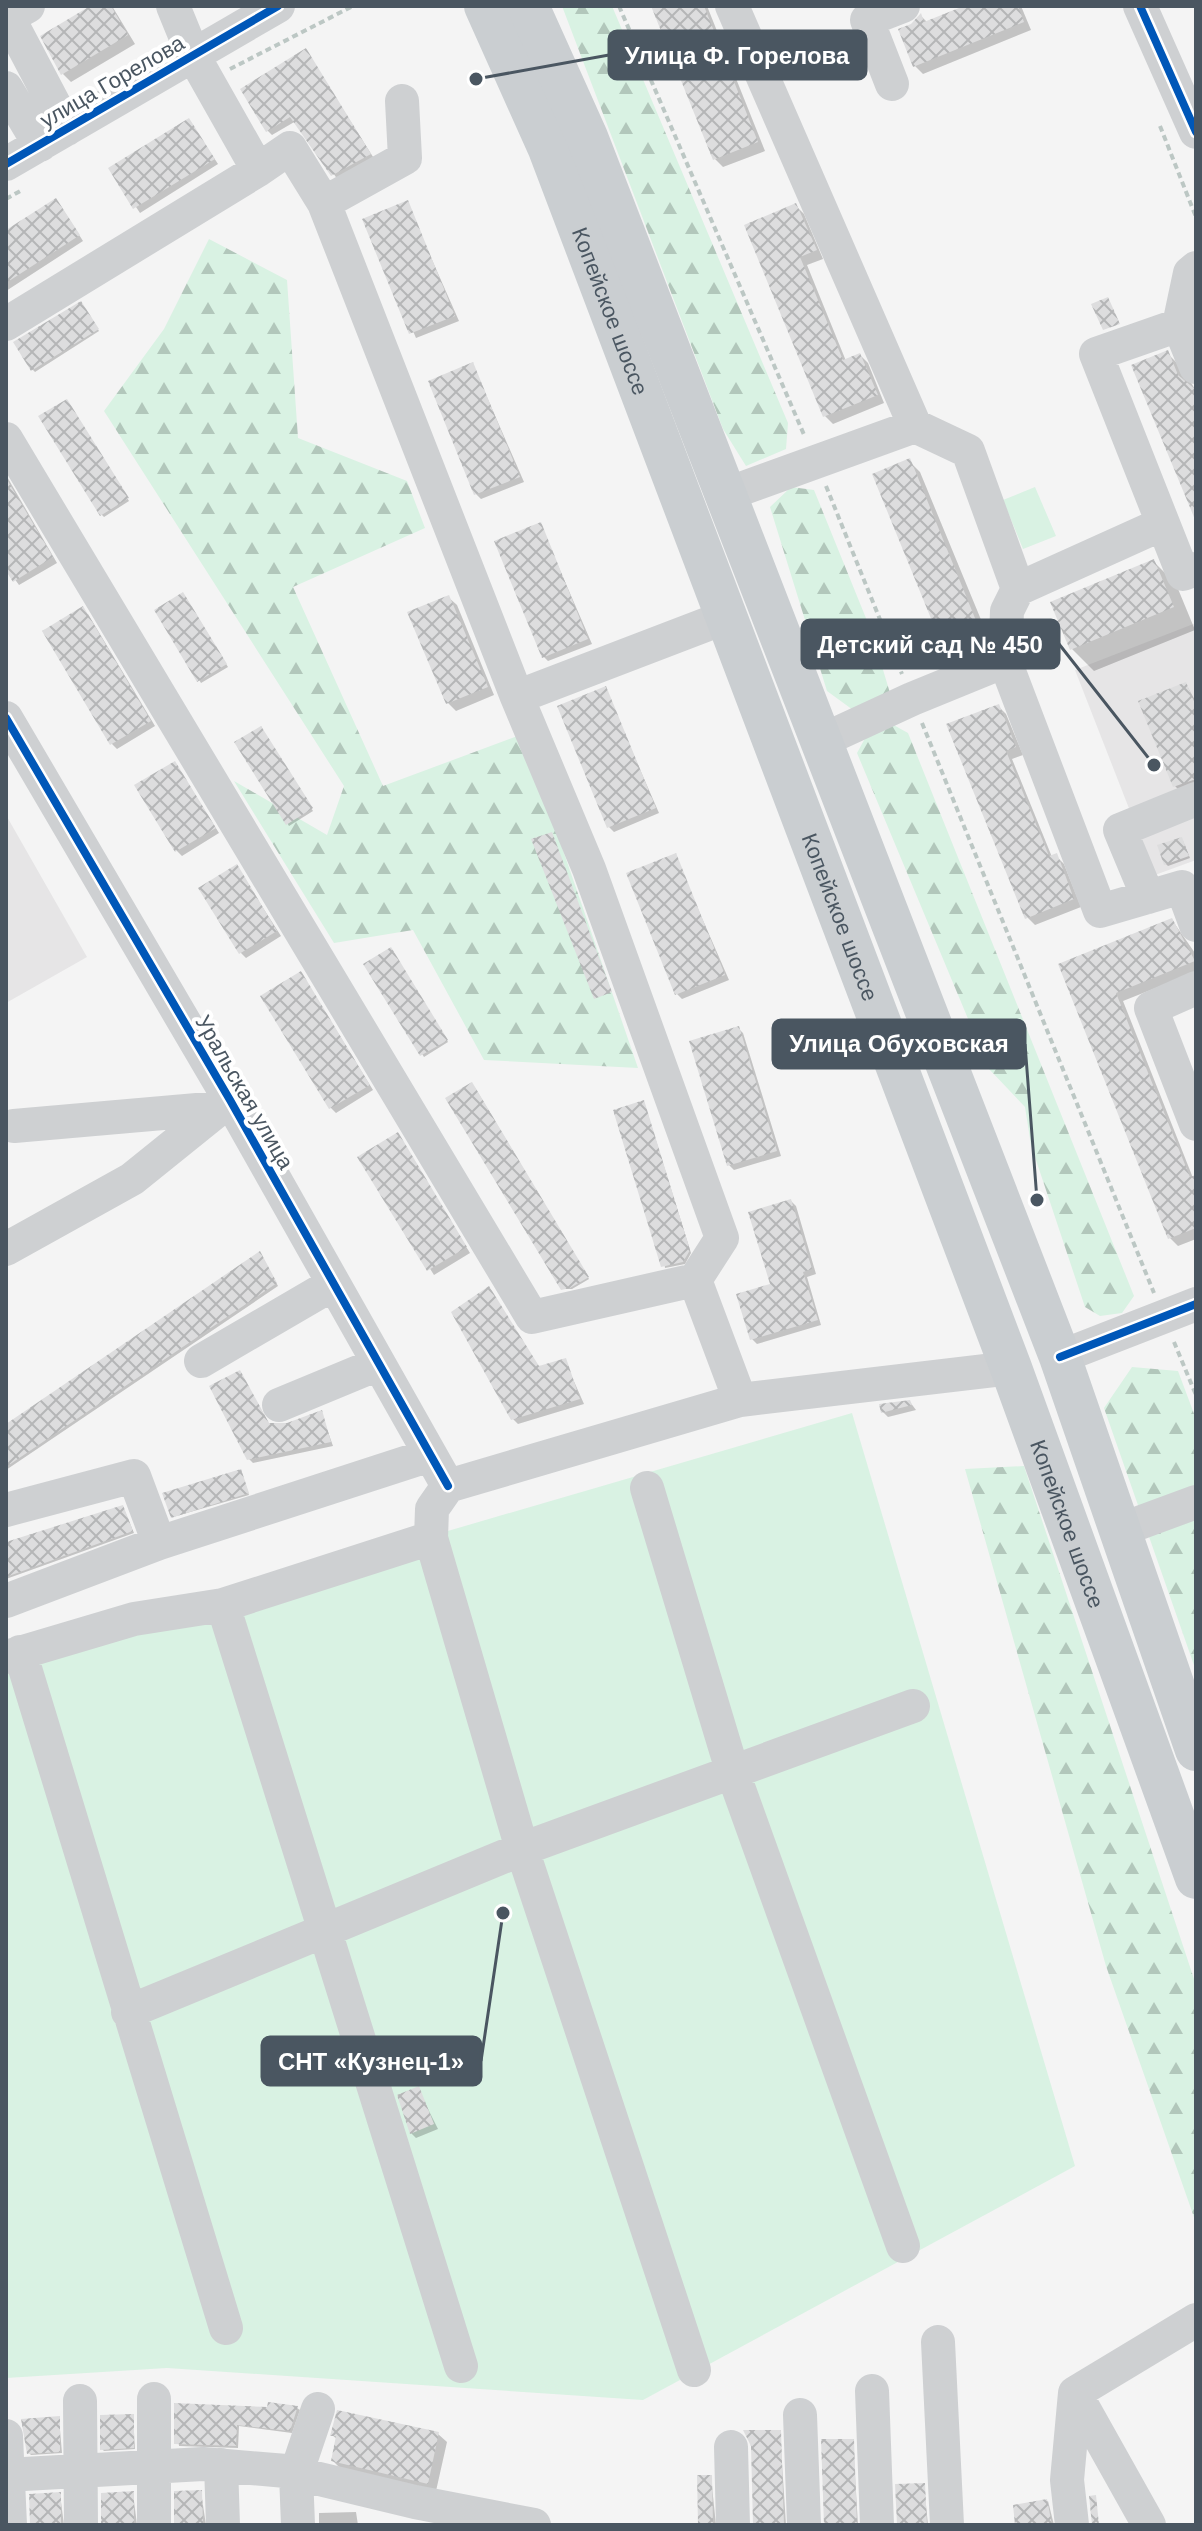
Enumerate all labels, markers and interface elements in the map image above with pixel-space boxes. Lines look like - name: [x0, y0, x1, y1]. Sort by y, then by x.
- street label: улица Горелова: [36, 30, 189, 133]
- callout: Улица Ф. Горелова: [609, 31, 866, 79]
- text: Улица Ф. Горелова: [625, 42, 850, 69]
- street label: Копейское шоссе: [567, 224, 653, 399]
- callout: Детский сад № 450: [802, 620, 1059, 668]
- text: Детский сад № 450: [817, 631, 1043, 658]
- street label: Копейское шоссе: [797, 830, 883, 1004]
- street label: Уральская улица: [190, 1011, 299, 1174]
- callout: Улица Обуховская: [773, 1020, 1025, 1068]
- text: Улица Обуховская: [789, 1030, 1009, 1057]
- street label: Копейское шоссе: [1025, 1436, 1109, 1612]
- callout: СНТ «Кузнец-1»: [262, 2037, 481, 2085]
- text: СНТ «Кузнец-1»: [278, 2048, 464, 2075]

